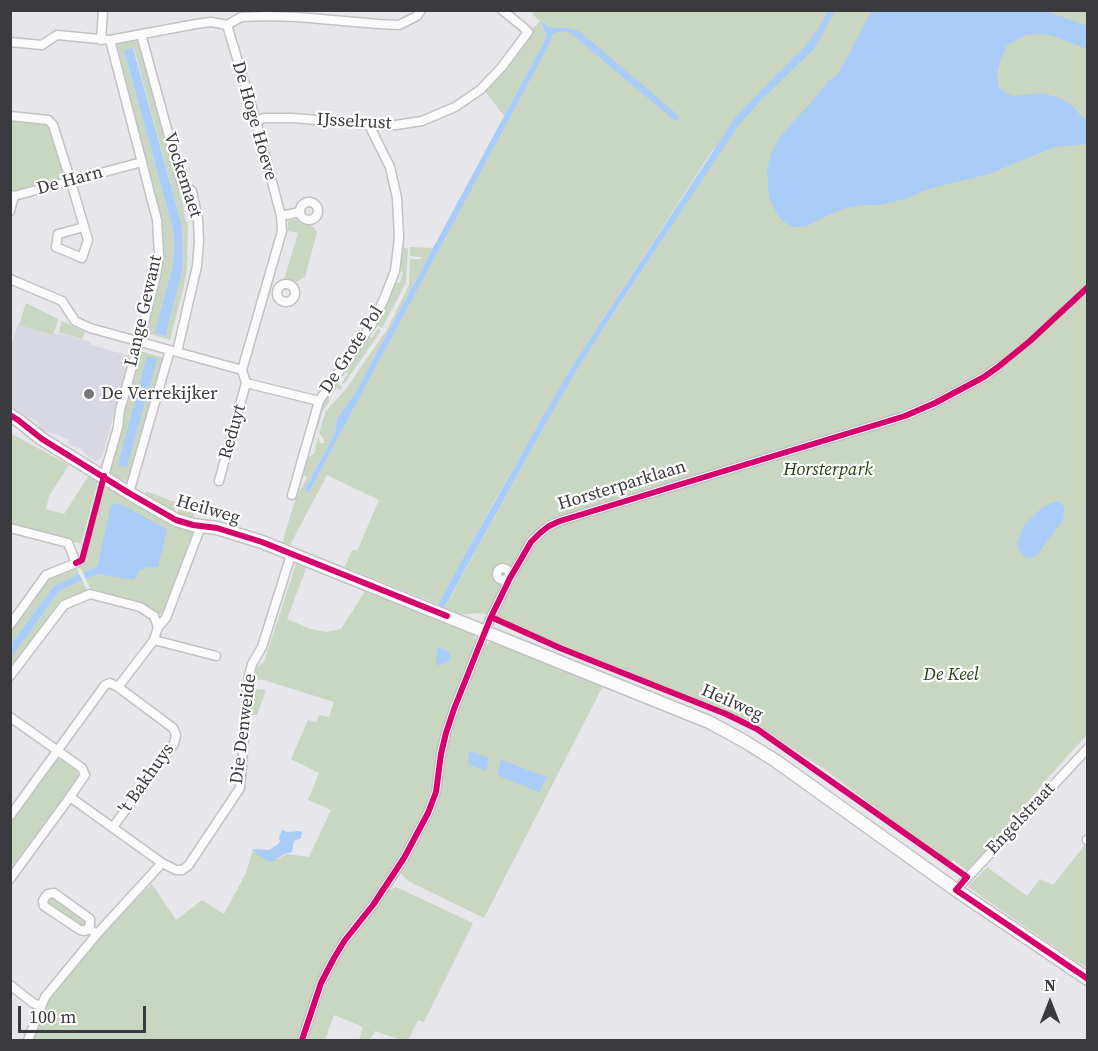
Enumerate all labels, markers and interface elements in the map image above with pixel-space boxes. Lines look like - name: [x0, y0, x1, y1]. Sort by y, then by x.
- street label: De Hoge Hoeve: [227, 59, 281, 183]
- street label: IJsselrust: [316, 109, 392, 135]
- street label: Vockemaet: [158, 130, 206, 220]
- street label: De Harn: [35, 162, 105, 200]
- street label: Lange Gewant: [121, 253, 167, 369]
- street label: De Grote Pol: [316, 302, 388, 398]
- place label: De Verrekijker: [101, 383, 218, 405]
- marker: De Verrekijker: [82, 387, 96, 401]
- street label: Reduyt: [215, 402, 251, 462]
- street label: Horsterparklaan: [555, 456, 689, 516]
- park label: Horsterpark: [783, 459, 873, 481]
- street label: Heilweg: [174, 491, 242, 529]
- park label: De Keel: [923, 664, 979, 686]
- street label: Die Denweide: [227, 673, 261, 785]
- street label: Heilweg: [698, 680, 766, 726]
- street label: 't Bakhuys: [115, 739, 179, 819]
- street label: Engelstraat: [982, 779, 1060, 859]
- north arrow: [1020, 973, 1080, 1033]
- text: N: [1044, 974, 1056, 996]
- scale bar: [21, 994, 148, 1032]
- text: 100 m: [29, 1004, 76, 1029]

